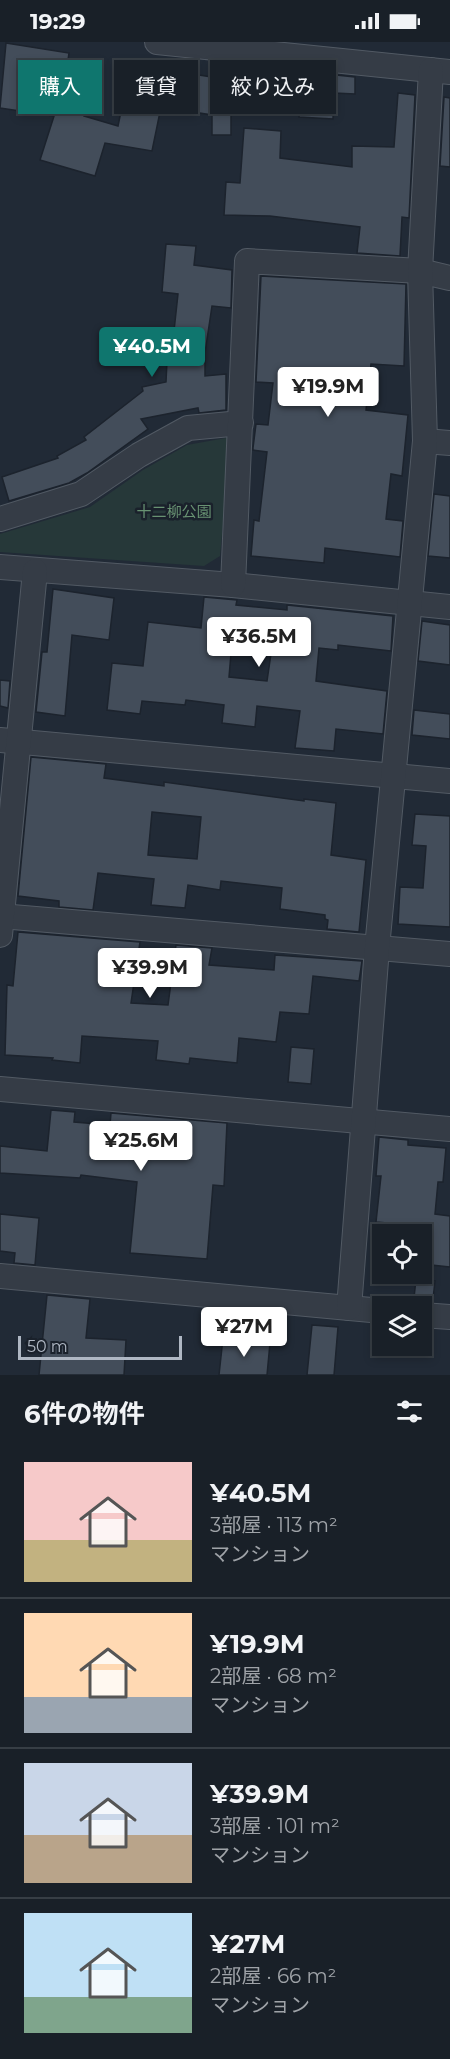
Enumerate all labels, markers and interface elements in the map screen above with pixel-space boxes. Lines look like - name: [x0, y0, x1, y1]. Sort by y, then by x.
- text: 19:29: [30, 8, 85, 35]
- chip: 購入: [18, 60, 102, 114]
- chip: 賃貸: [114, 60, 198, 114]
- chip: 絞り込み: [210, 60, 336, 114]
- pin: ¥40.5M: [103, 327, 201, 378]
- text: ¥40.5M: [113, 334, 191, 358]
- pin: ¥19.9M: [279, 367, 377, 418]
- text: ¥19.9M: [292, 374, 364, 398]
- park label: 十二柳公園: [136, 502, 212, 521]
- pin: ¥36.5M: [210, 617, 308, 668]
- text: ¥36.5M: [221, 624, 297, 648]
- pin: ¥39.9M: [101, 948, 199, 999]
- text: ¥39.9M: [112, 955, 188, 979]
- pin: ¥25.6M: [92, 1121, 190, 1172]
- text: ¥25.6M: [103, 1128, 179, 1152]
- map controls: [372, 1224, 432, 1356]
- button: locate: [372, 1224, 432, 1284]
- button: layers: [372, 1296, 432, 1356]
- pin: ¥27M: [208, 1307, 280, 1358]
- text: ¥27M: [215, 1314, 273, 1338]
- scale bar: [18, 1333, 182, 1360]
- text: 50 m: [27, 1337, 68, 1356]
- icon: filters: [393, 1395, 426, 1428]
- text: 6件の物件: [24, 1398, 145, 1430]
- text: ¥40.5M: [210, 1477, 311, 1509]
- icon: home: [72, 1486, 144, 1558]
- text: 3部屋 · 113 m²: [210, 1513, 338, 1537]
- text: マンション: [210, 1542, 310, 1566]
- text: ¥19.9M: [210, 1628, 305, 1660]
- icon: home: [72, 1637, 144, 1709]
- text: 2部屋 · 68 m²: [210, 1664, 337, 1688]
- text: マンション: [210, 1693, 310, 1717]
- text: ¥39.9M: [210, 1778, 309, 1810]
- icon: home: [72, 1787, 144, 1859]
- text: 3部屋 · 101 m²: [210, 1814, 340, 1838]
- text: マンション: [210, 1843, 310, 1867]
- text: ¥27M: [210, 1928, 285, 1960]
- icon: home: [72, 1937, 144, 2009]
- text: 2部屋 · 66 m²: [210, 1964, 336, 1988]
- text: マンション: [210, 1993, 310, 2017]

